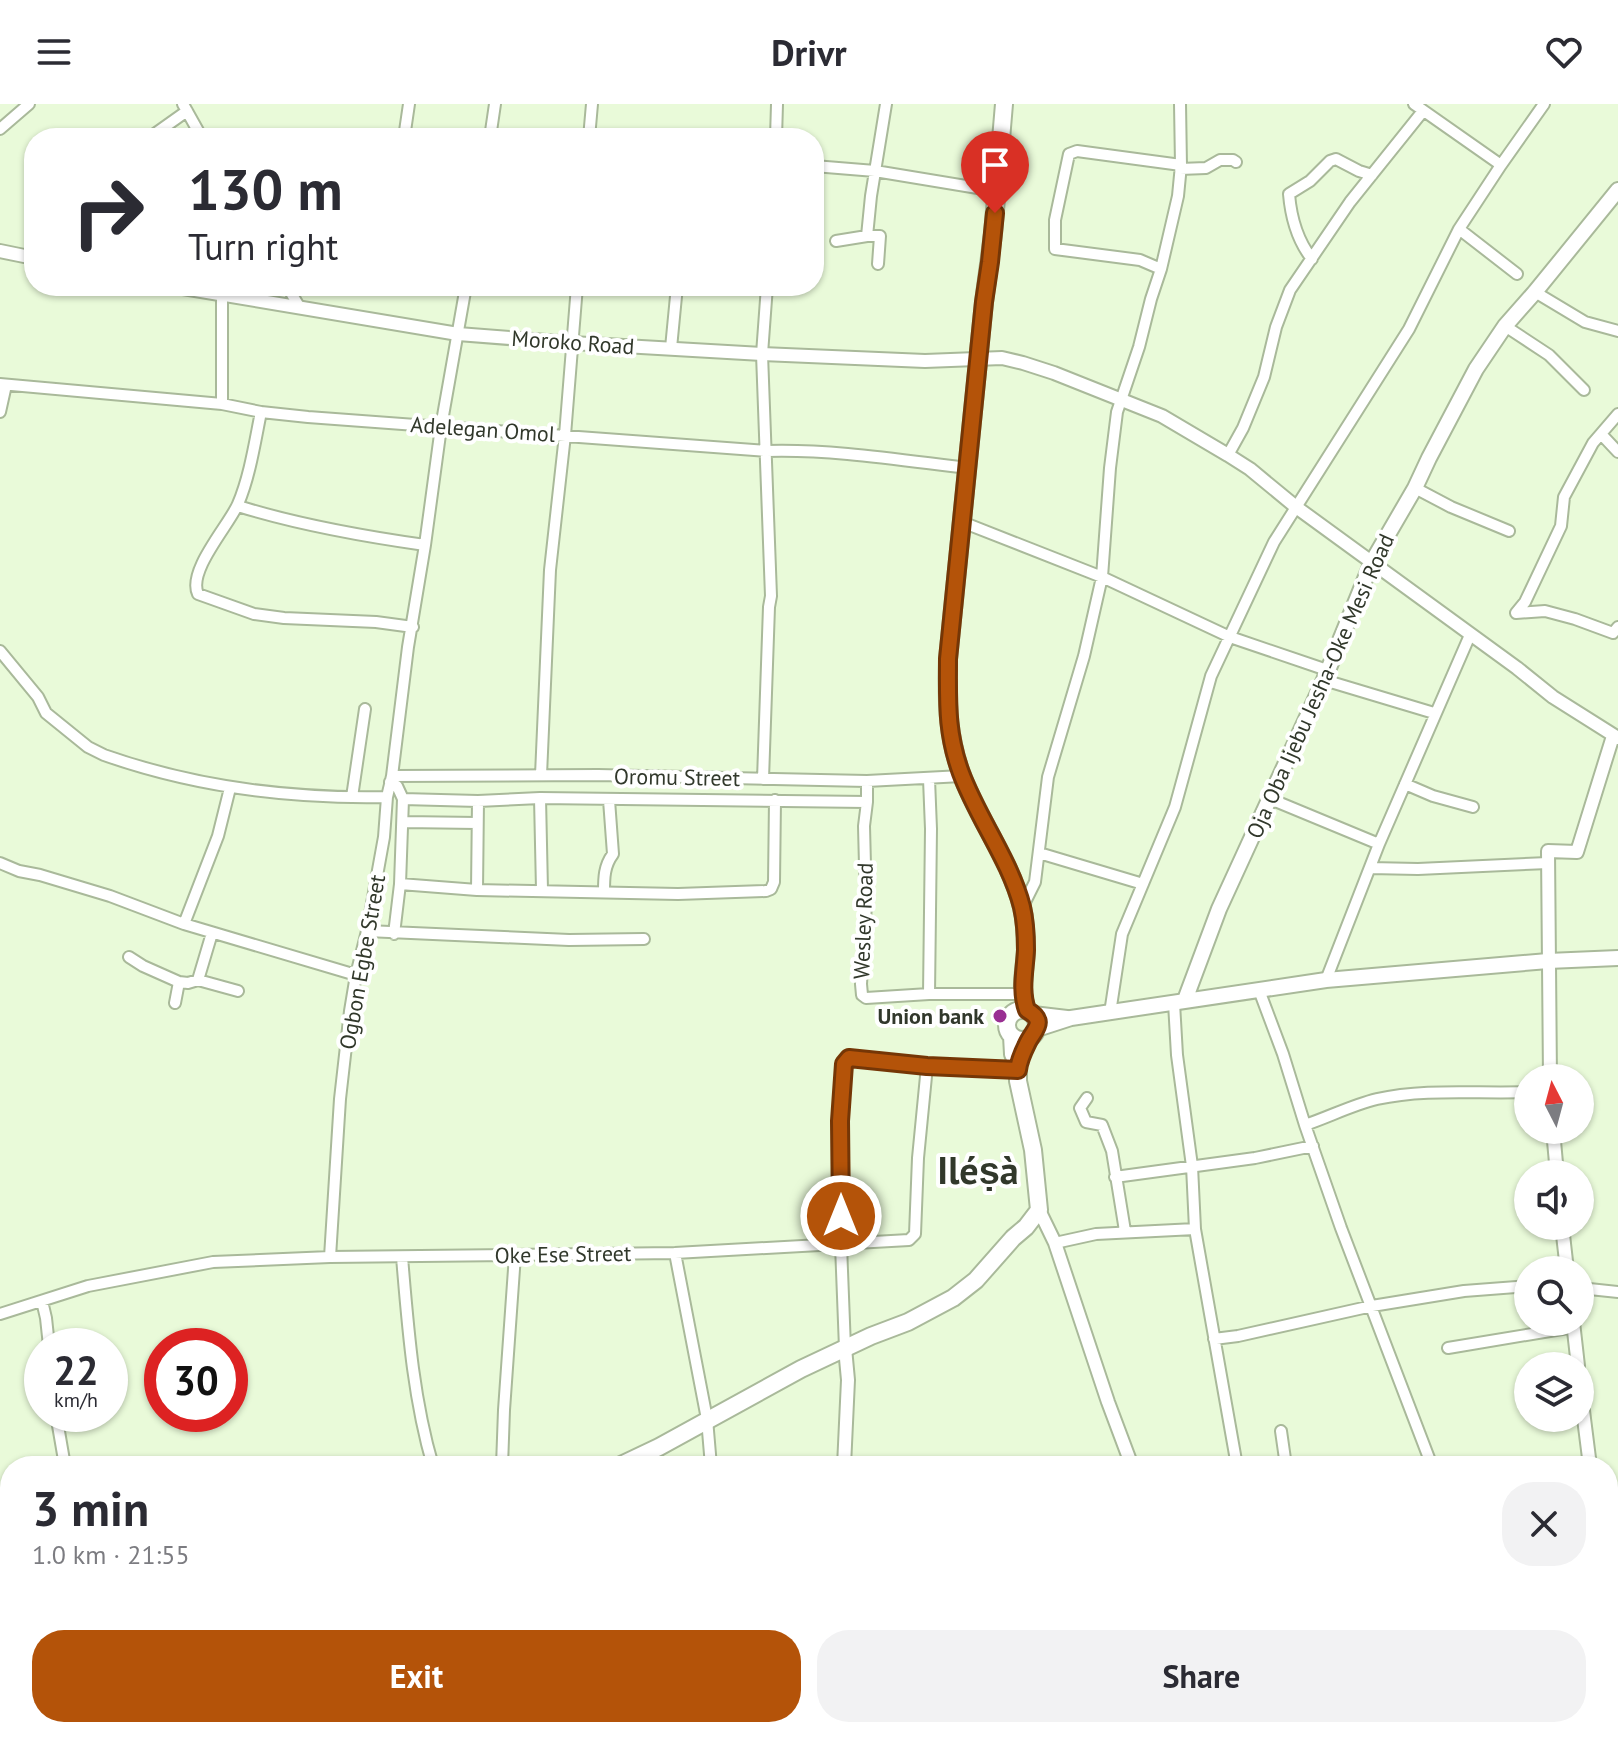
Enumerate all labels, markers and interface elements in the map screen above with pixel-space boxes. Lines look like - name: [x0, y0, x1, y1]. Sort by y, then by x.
- text: Drivr: [771, 29, 847, 76]
- icon: menu: [32, 30, 76, 74]
- icon: heart: [1542, 30, 1586, 74]
- pin: [961, 131, 1029, 213]
- icon: arrive: [973, 143, 1017, 187]
- text: 130 m: [188, 153, 343, 225]
- icon: right: [56, 160, 160, 264]
- text: Turn right: [188, 223, 338, 270]
- street label: Moroko Road: [511, 324, 635, 360]
- street label: Adelegan Omol: [410, 410, 557, 448]
- street label: Oja Oba Ijebu Jesha-Oke Mesi Road: [1240, 529, 1400, 843]
- street label: Oromu Street: [614, 762, 741, 792]
- street label: Wesley Road: [847, 862, 879, 980]
- street label: Ogbon Egbe Street: [333, 872, 391, 1052]
- place label: Union bank: [877, 1002, 984, 1030]
- marker: Union bank: [991, 1007, 1009, 1025]
- north arrow: [1514, 1064, 1594, 1144]
- map controls: [1514, 1064, 1594, 1432]
- district label: Iléṣà: [937, 1145, 1019, 1194]
- button: sound: [1514, 1160, 1594, 1240]
- position arrow: [799, 1174, 883, 1258]
- street label: Oke Ese Street: [494, 1239, 632, 1269]
- button: search: [1514, 1256, 1594, 1336]
- speed limit sign: 30: [144, 1328, 248, 1432]
- text: 22: [53, 1344, 99, 1396]
- button: layers: [1514, 1352, 1594, 1432]
- text: km/h: [54, 1387, 98, 1413]
- text: 3 min: [32, 1477, 149, 1539]
- button: close: [1502, 1482, 1586, 1566]
- text: 1.0 km · 21:55: [32, 1538, 190, 1571]
- button: Exit: [32, 1630, 801, 1722]
- button: Share: [817, 1630, 1586, 1722]

